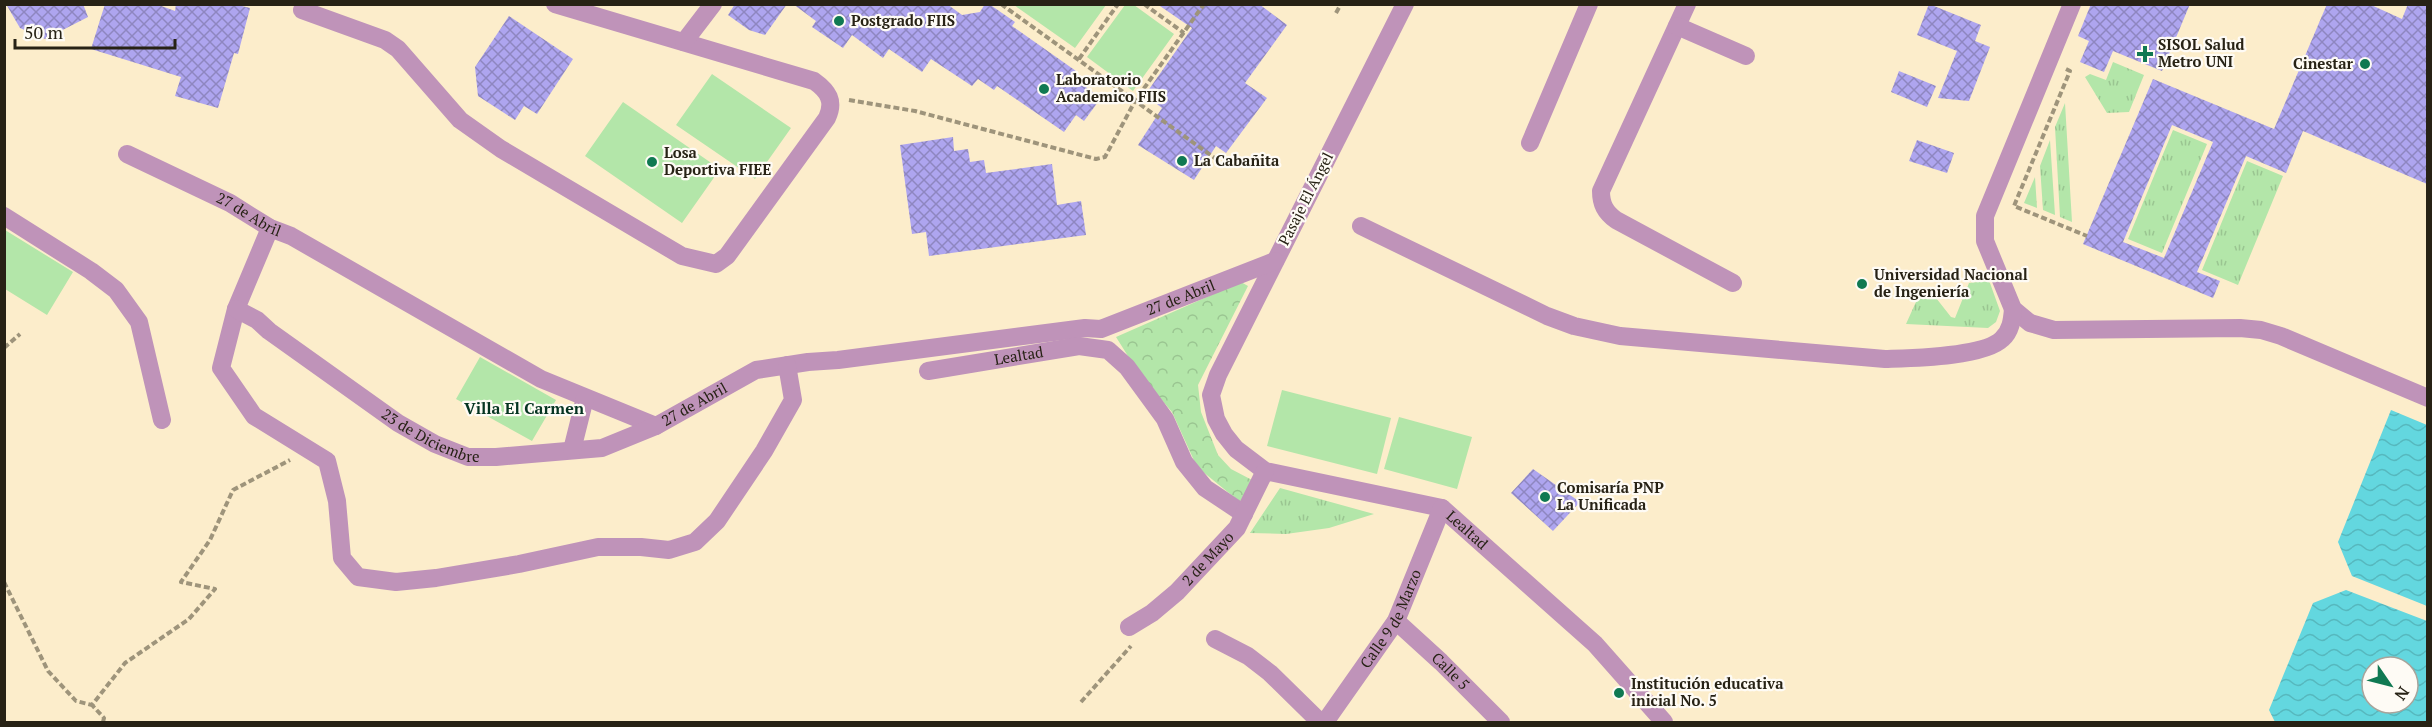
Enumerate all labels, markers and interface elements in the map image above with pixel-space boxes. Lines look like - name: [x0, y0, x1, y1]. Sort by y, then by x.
- place label: Postgrado FIIS: [851, 10, 955, 30]
- scale bar: [15, 12, 176, 50]
- marker: Postgrado FIIS: [832, 14, 846, 28]
- text: 50 m: [24, 20, 64, 44]
- place label: SISOL Salud Metro UNI: [2158, 34, 2244, 71]
- marker: SISOL Salud Metro UNI: [2136, 45, 2154, 63]
- place label: Cinestar: [2293, 53, 2354, 73]
- marker: Cinestar: [2358, 57, 2372, 71]
- place label: Laboratorio Academico FIIS: [1056, 69, 1166, 106]
- marker: Laboratorio Academico FIIS: [1037, 82, 1051, 96]
- place label: Losa Deportiva FIEE: [664, 142, 771, 179]
- street label: Pasaje El Ángel: [1273, 149, 1337, 248]
- place label: La Cabañita: [1194, 150, 1280, 170]
- marker: La Cabañita: [1175, 154, 1189, 168]
- marker: Losa Deportiva FIEE: [645, 155, 659, 169]
- street label: 27 de Abril: [213, 187, 284, 240]
- place label: Universidad Nacional de Ingeniería: [1874, 264, 2028, 301]
- street label: 27 de Abril: [1143, 274, 1218, 319]
- marker: Universidad Nacional de Ingeniería: [1855, 277, 1869, 291]
- street label: Lealtad: [993, 341, 1045, 369]
- street label: 27 de Abril: [658, 377, 730, 430]
- district label: Villa El Carmen: [464, 397, 585, 419]
- street label: 23 de Diciembre: [378, 403, 479, 466]
- place label: Comisaría PNP La Unificada: [1557, 477, 1664, 514]
- marker: Comisaría PNP La Unificada: [1538, 490, 1552, 504]
- street label: Lealtad: [1443, 506, 1493, 553]
- street label: 2 de Mayo: [1177, 527, 1238, 590]
- street label: Calle 9 de Marzo: [1355, 566, 1425, 672]
- street label: Calle 5: [1428, 647, 1474, 694]
- north arrow: [2360, 655, 2420, 715]
- place label: Institución educativa inicial No. 5: [1631, 673, 1784, 710]
- text: N: [2390, 682, 2415, 705]
- marker: Institución educativa inicial No. 5: [1612, 686, 1626, 700]

